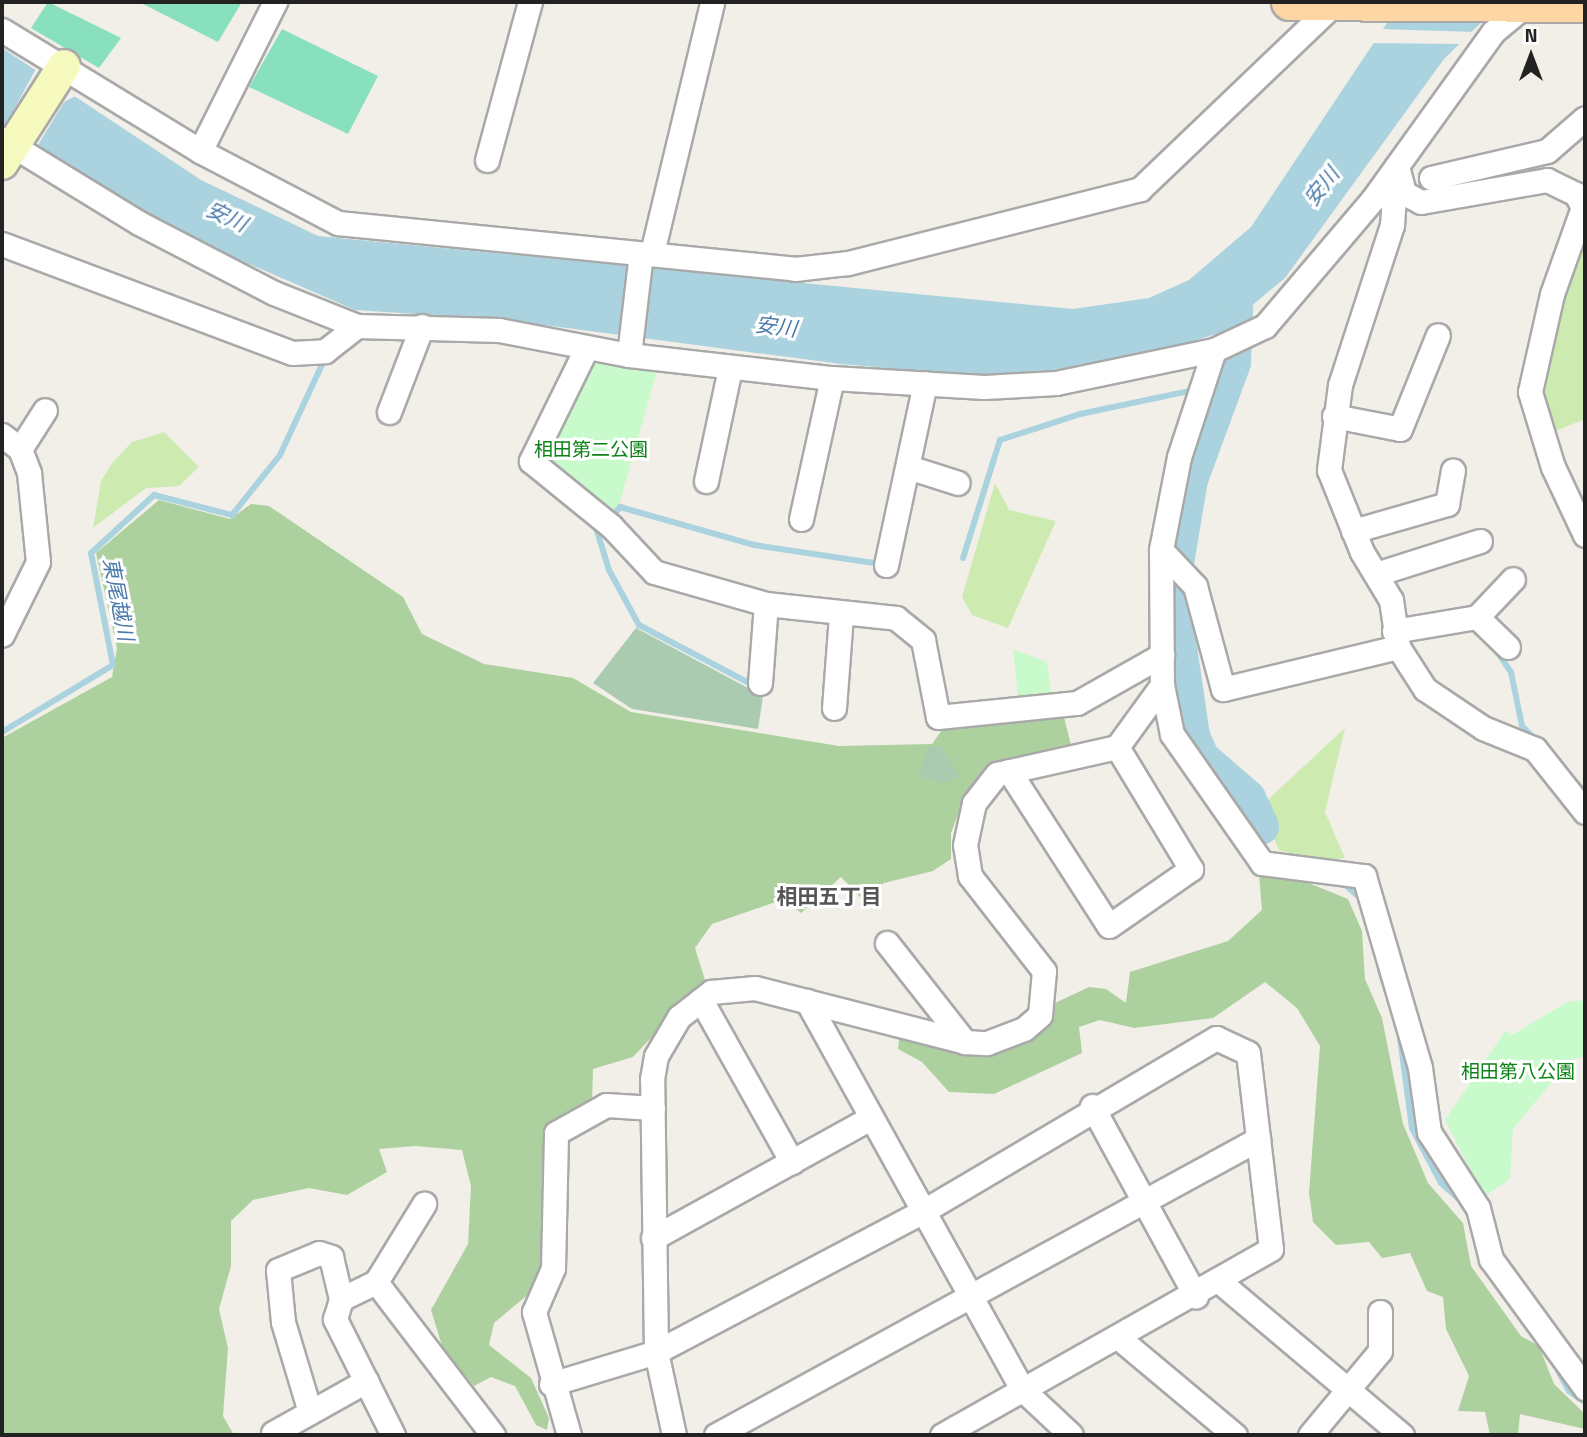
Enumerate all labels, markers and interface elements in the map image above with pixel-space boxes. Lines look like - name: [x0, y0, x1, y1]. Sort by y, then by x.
- text: N: [1524, 20, 1538, 49]
- north arrow: [1496, 21, 1566, 91]
- water label: 安川: [1298, 162, 1344, 210]
- water label: 安川: [203, 196, 251, 236]
- water label: 安川: [754, 311, 798, 341]
- park label: 相田第二公園: [534, 438, 648, 460]
- water label: 東尾越川: [99, 555, 139, 643]
- district label: 相田五丁目: [777, 883, 881, 909]
- park label: 相田第八公園: [1461, 1060, 1575, 1082]

